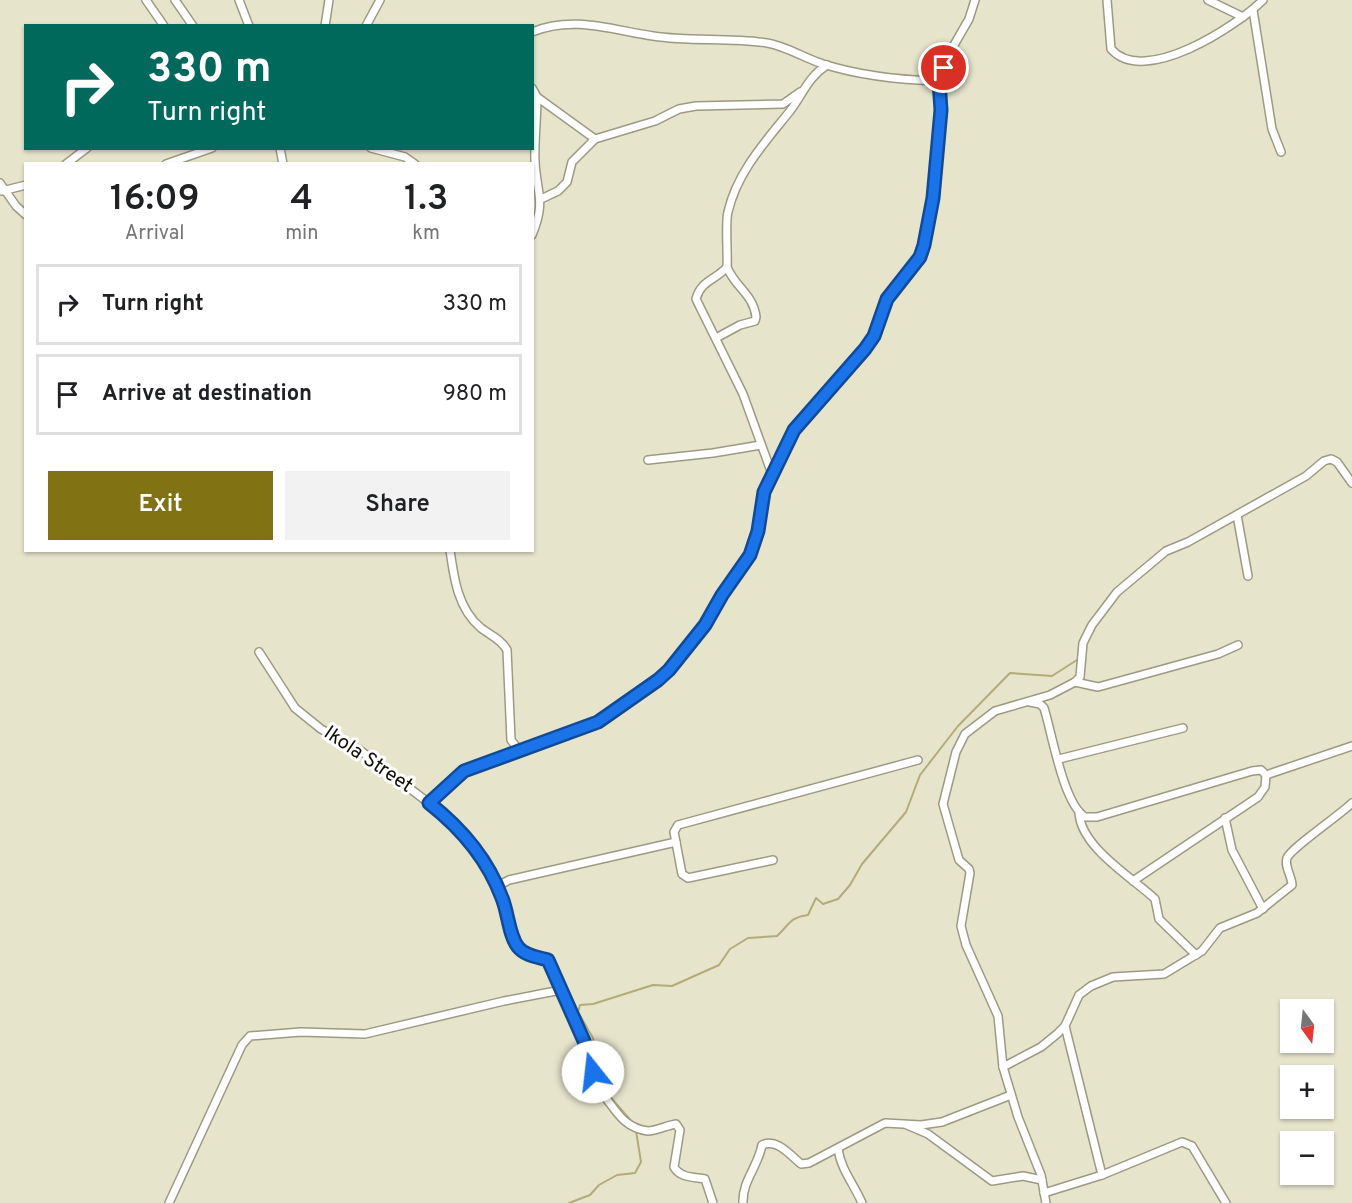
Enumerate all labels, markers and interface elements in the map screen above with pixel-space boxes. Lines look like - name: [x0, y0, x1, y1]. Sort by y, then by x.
- pin: [918, 42, 969, 93]
- text: 330 m: [147, 44, 272, 97]
- icon: right: [48, 48, 126, 126]
- icon: arrive: [927, 51, 960, 84]
- text: Turn right: [147, 96, 266, 130]
- text: 16:09: [110, 177, 200, 223]
- text: 4: [290, 177, 313, 223]
- text: 1.3: [404, 177, 448, 223]
- text: Arrival: [125, 221, 184, 247]
- text: min: [285, 221, 318, 247]
- text: km: [412, 221, 440, 247]
- icon: right: [51, 288, 84, 321]
- text: Turn right: [102, 291, 204, 318]
- text: 330 m: [443, 291, 507, 318]
- icon: arrive: [51, 378, 84, 411]
- text: Arrive at destination: [102, 381, 312, 408]
- text: 980 m: [443, 381, 507, 408]
- button: Exit: [48, 471, 273, 540]
- button: Share: [285, 471, 510, 540]
- street label: Ikola Street: [318, 721, 418, 799]
- north arrow: [1280, 999, 1334, 1053]
- map controls: [1280, 999, 1334, 1185]
- position arrow: [561, 1040, 625, 1104]
- button: +: [1280, 1065, 1334, 1119]
- button: −: [1280, 1131, 1334, 1185]

